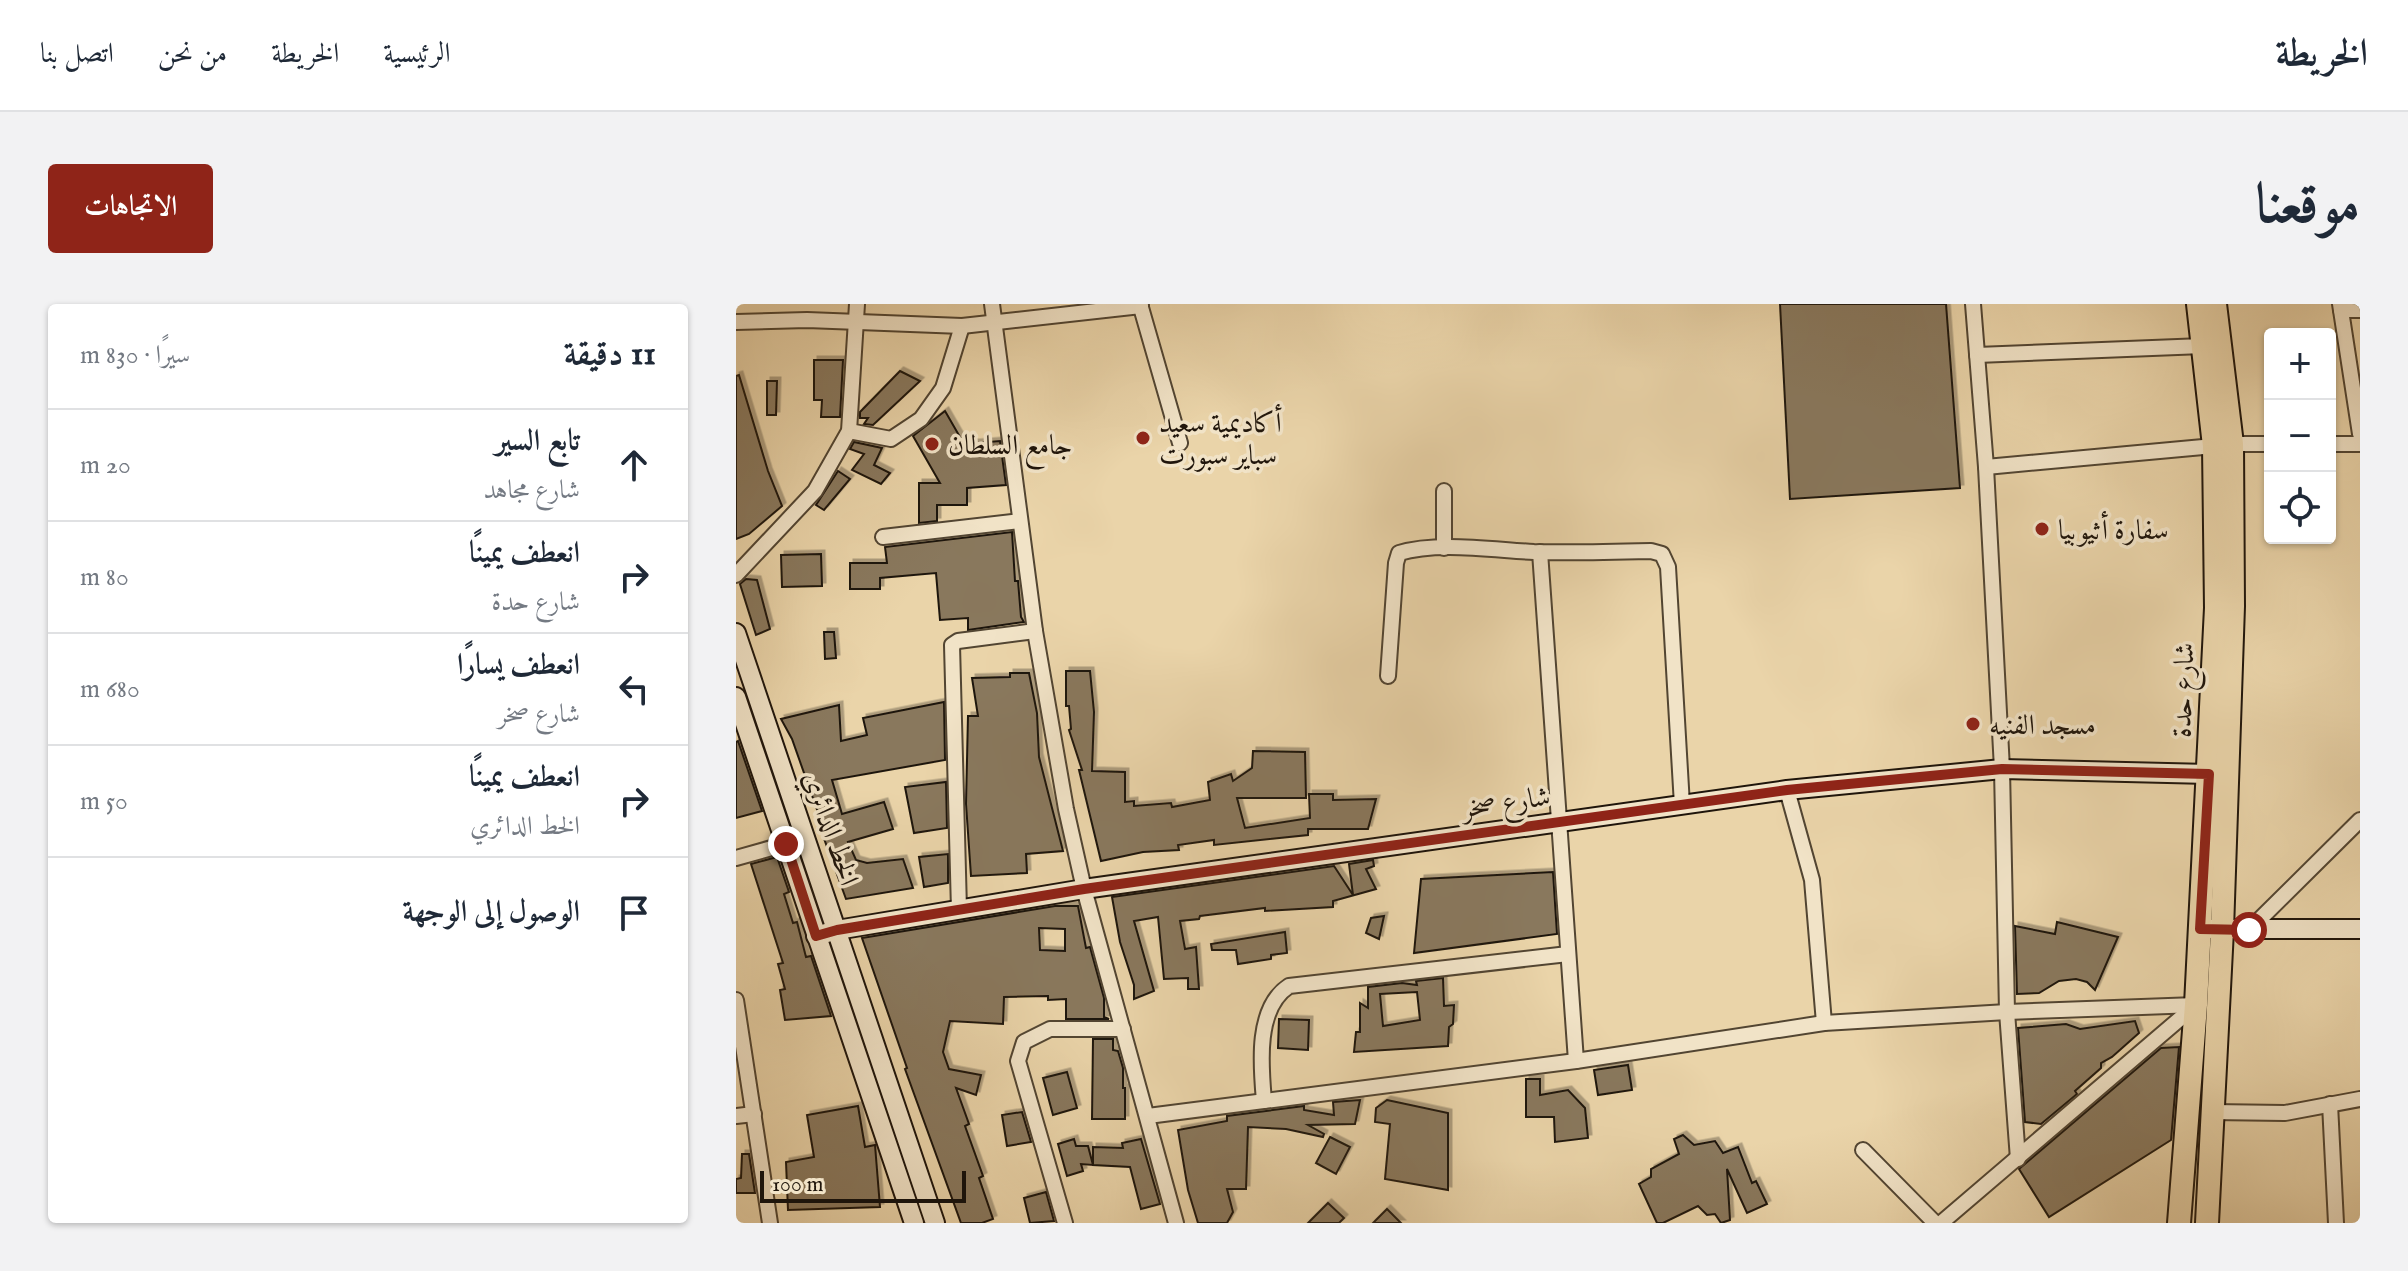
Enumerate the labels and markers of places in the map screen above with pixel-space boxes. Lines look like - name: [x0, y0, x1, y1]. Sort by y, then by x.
- place label: أكاديمية سعيد سباير سبورت: [1159, 403, 1282, 474]
- place label: جامع السلطان: [948, 429, 1072, 470]
- marker: أكاديمية سعيد سباير سبورت: [1134, 429, 1152, 447]
- marker: جامع السلطان: [923, 435, 941, 453]
- place label: سفارة أثيوبيا: [2058, 510, 2169, 549]
- marker: سفارة أثيوبيا: [2033, 520, 2051, 538]
- place label: مسجد الفنيه: [1989, 709, 2096, 744]
- marker: مسجد الفنيه: [1964, 715, 1982, 733]

